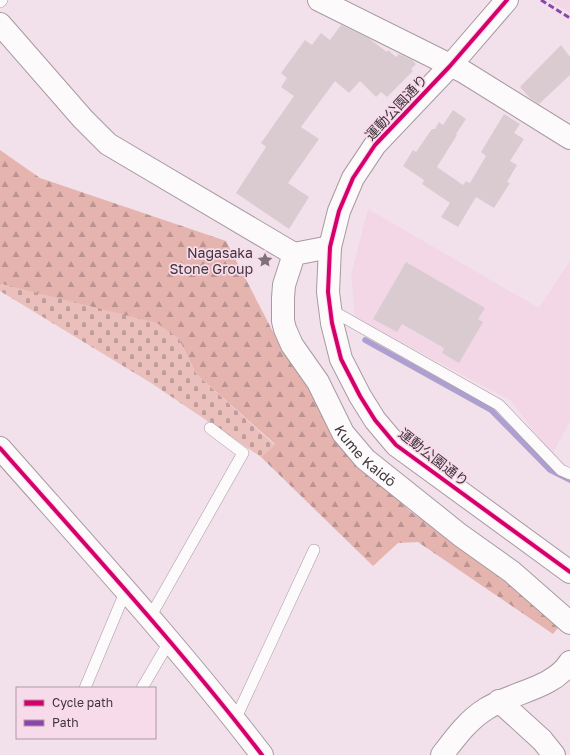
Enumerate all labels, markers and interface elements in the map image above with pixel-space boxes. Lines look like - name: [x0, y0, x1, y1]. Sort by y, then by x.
- street label: 運動公園通り: [361, 70, 431, 144]
- place label: Nagasaka Stone Group: [169, 244, 253, 277]
- place icon: Nagasaka Stone Group: [256, 251, 274, 269]
- street label: Kume Kaidō: [332, 422, 400, 489]
- street label: 運動公園通り: [396, 424, 472, 490]
- legend: [16, 687, 156, 739]
- text: Cycle path: [52, 695, 113, 710]
- text: Path: [52, 715, 79, 730]

